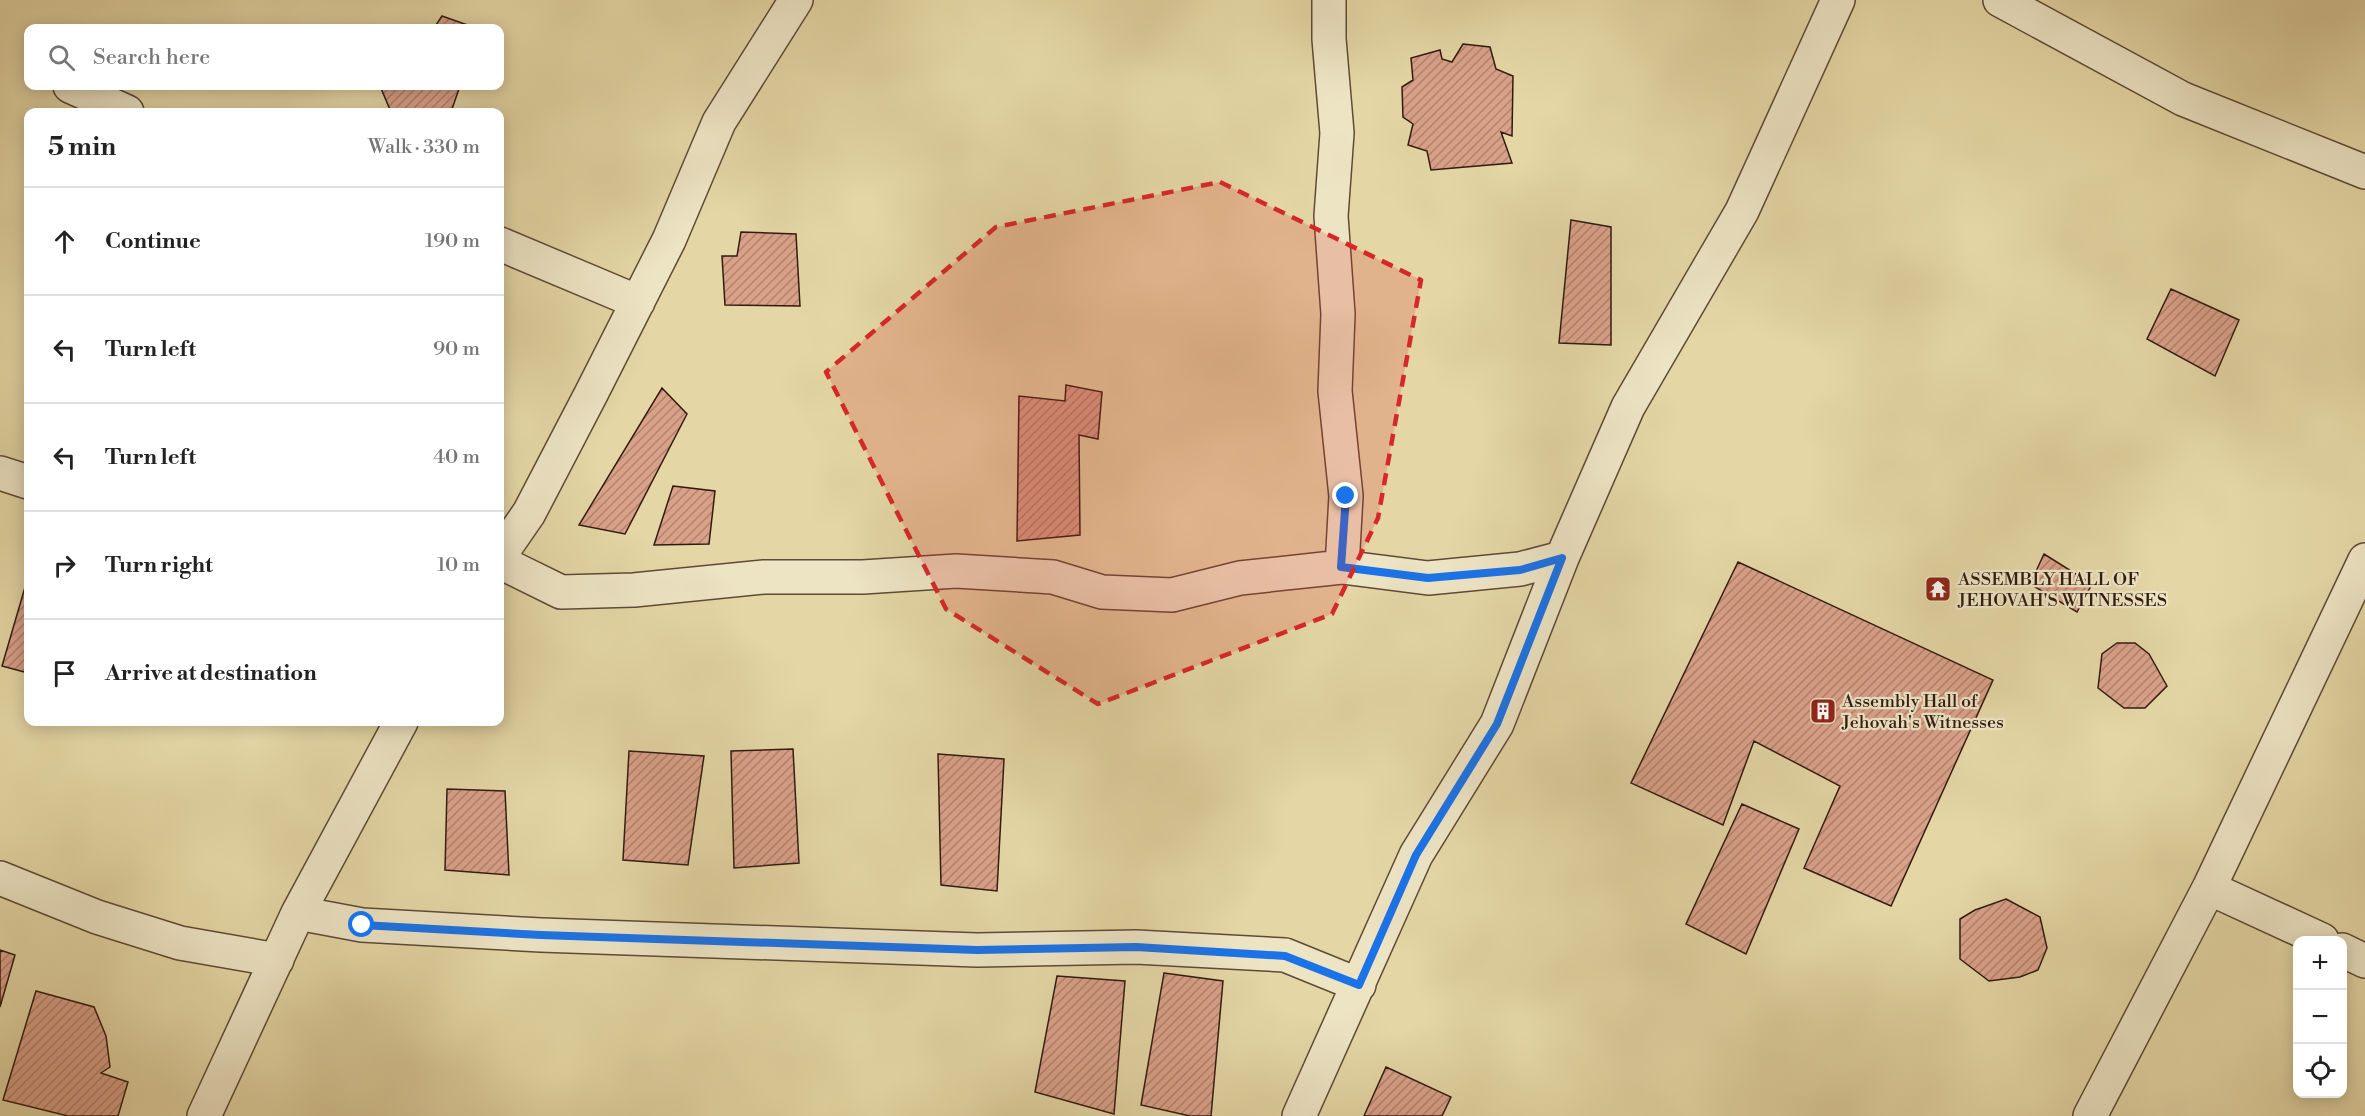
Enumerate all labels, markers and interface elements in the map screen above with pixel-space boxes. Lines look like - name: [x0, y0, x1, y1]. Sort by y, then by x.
- search box: [24, 24, 504, 90]
- icon: search: [45, 41, 78, 74]
- text: Search here: [93, 44, 210, 71]
- text: 5 min: [48, 131, 116, 163]
- text: Walk · 330 m: [368, 135, 480, 160]
- icon: ahead: [48, 225, 81, 258]
- text: Continue: [105, 228, 201, 255]
- text: 190 m: [425, 229, 480, 254]
- icon: left: [48, 333, 81, 366]
- text: Turn left: [105, 336, 196, 363]
- text: 90 m: [433, 337, 480, 362]
- icon: left: [48, 441, 81, 474]
- text: Turn left: [105, 444, 196, 471]
- text: 40 m: [433, 445, 480, 470]
- route end: [1332, 482, 1358, 508]
- icon: right: [48, 549, 81, 582]
- text: Turn right: [105, 552, 213, 579]
- text: 10 m: [437, 553, 480, 578]
- place label: ASSEMBLY HALL OF JEHOVAH'S WITNESSES: [1957, 568, 2167, 612]
- temple icon: ASSEMBLY HALL OF JEHOVAH'S WITNESSES: [1923, 574, 1953, 604]
- icon: arrive: [48, 657, 81, 690]
- text: Arrive at destination: [105, 660, 317, 687]
- place label: Assembly Hall of Jehovah's Witnesses: [1841, 690, 2004, 734]
- building icon: Assembly Hall of Jehovah's Witnesses: [1808, 696, 1838, 726]
- route start: [348, 911, 374, 937]
- map controls: [2293, 936, 2347, 1098]
- button: +: [2293, 936, 2347, 990]
- button: −: [2293, 990, 2347, 1044]
- button: locate: [2293, 1044, 2347, 1098]

